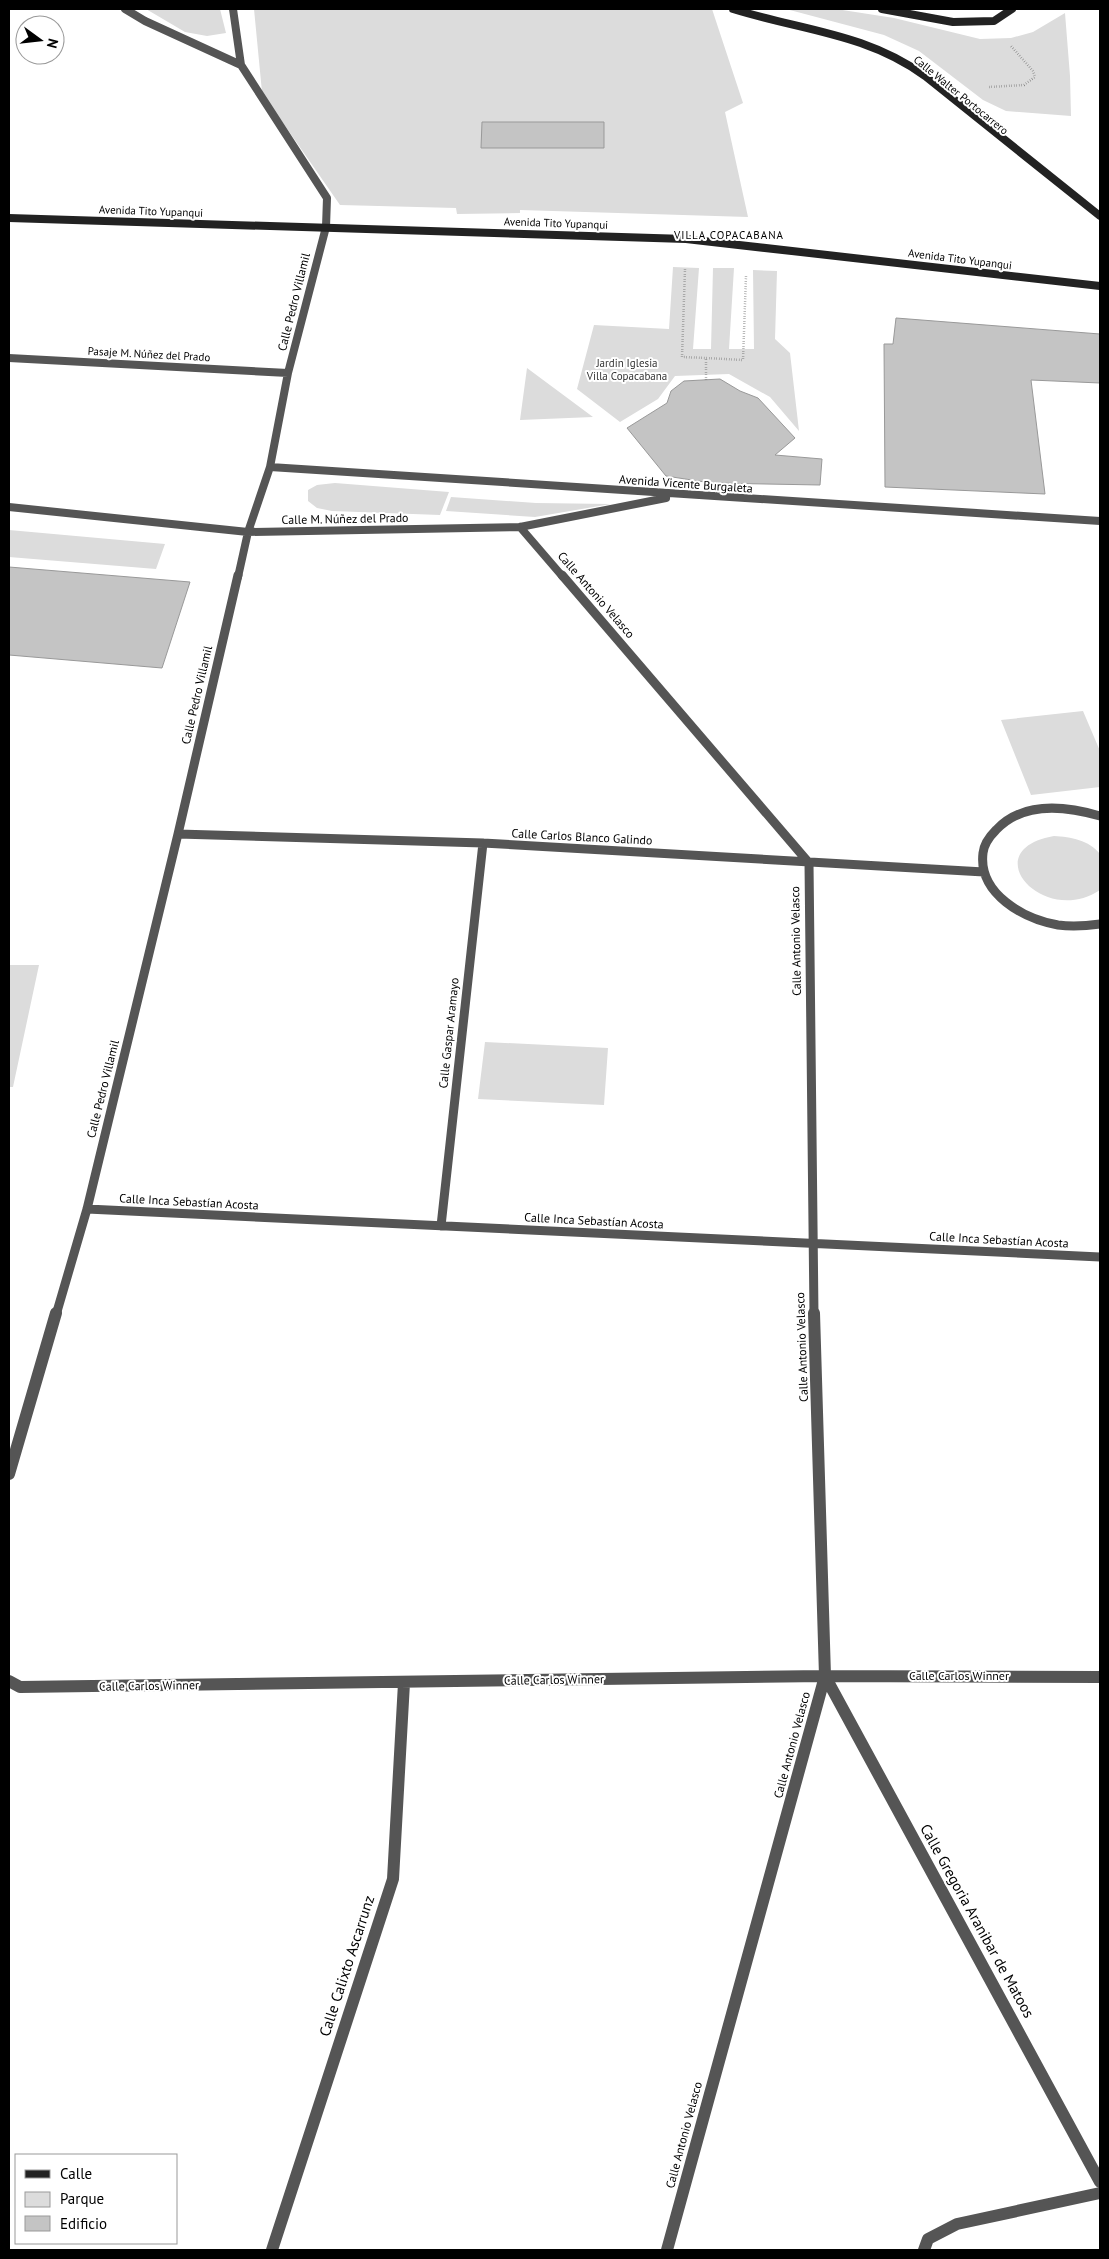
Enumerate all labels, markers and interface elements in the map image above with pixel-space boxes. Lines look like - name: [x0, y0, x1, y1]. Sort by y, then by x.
- north arrow: [15, 15, 65, 65]
- text: N: [43, 37, 62, 50]
- street label: Calle Walter Portocarrero: [911, 52, 1011, 138]
- street label: Avenida Tito Yupanqui: [99, 202, 203, 220]
- street label: Avenida Tito Yupanqui: [504, 214, 608, 232]
- district label: VILLA COPACABANA: [673, 228, 784, 242]
- street label: Avenida Tito Yupanqui: [907, 246, 1013, 272]
- street label: Calle Pedro Villamil: [274, 251, 313, 352]
- street label: Pasaje M. Núñez del Prado: [87, 344, 211, 364]
- park label: Jardin Iglesia Villa Copacabana: [586, 356, 667, 383]
- street label: Avenida Vicente Burgaleta: [619, 471, 753, 496]
- street label: Calle M. Núñez del Prado: [281, 510, 409, 527]
- street label: Calle Antonio Velasco: [555, 548, 638, 641]
- street label: Calle Pedro Villamil: [178, 644, 215, 746]
- street label: Calle Carlos Blanco Galindo: [511, 825, 653, 848]
- street label: Calle Antonio Velasco: [787, 886, 804, 996]
- street label: Calle Gaspar Aramayo: [435, 977, 462, 1089]
- street label: Calle Pedro Villamil: [83, 1038, 122, 1139]
- street label: Calle Inca Sebastían Acosta: [119, 1190, 259, 1213]
- street label: Calle Inca Sebastían Acosta: [524, 1209, 664, 1232]
- street label: Calle Inca Sebastían Acosta: [929, 1228, 1069, 1251]
- street label: Calle Antonio Velasco: [792, 1292, 811, 1402]
- street label: Calle Carlos Winner: [909, 1668, 1009, 1683]
- street label: Calle Carlos Winner: [504, 1671, 604, 1688]
- street label: Calle Carlos Winner: [99, 1677, 199, 1694]
- street label: Calle Antonio Velasco: [770, 1690, 813, 1800]
- street label: Calle Gregoria Aranibar de Matoos: [916, 1821, 1039, 2021]
- street label: Calle Calixto Ascarrunz: [315, 1893, 378, 2039]
- street label: Calle Antonio Velasco: [662, 2080, 705, 2190]
- legend: [15, 2154, 178, 2244]
- text: Calle: [60, 2164, 92, 2183]
- text: Parque: [60, 2189, 104, 2208]
- text: Edificio: [60, 2214, 107, 2233]

